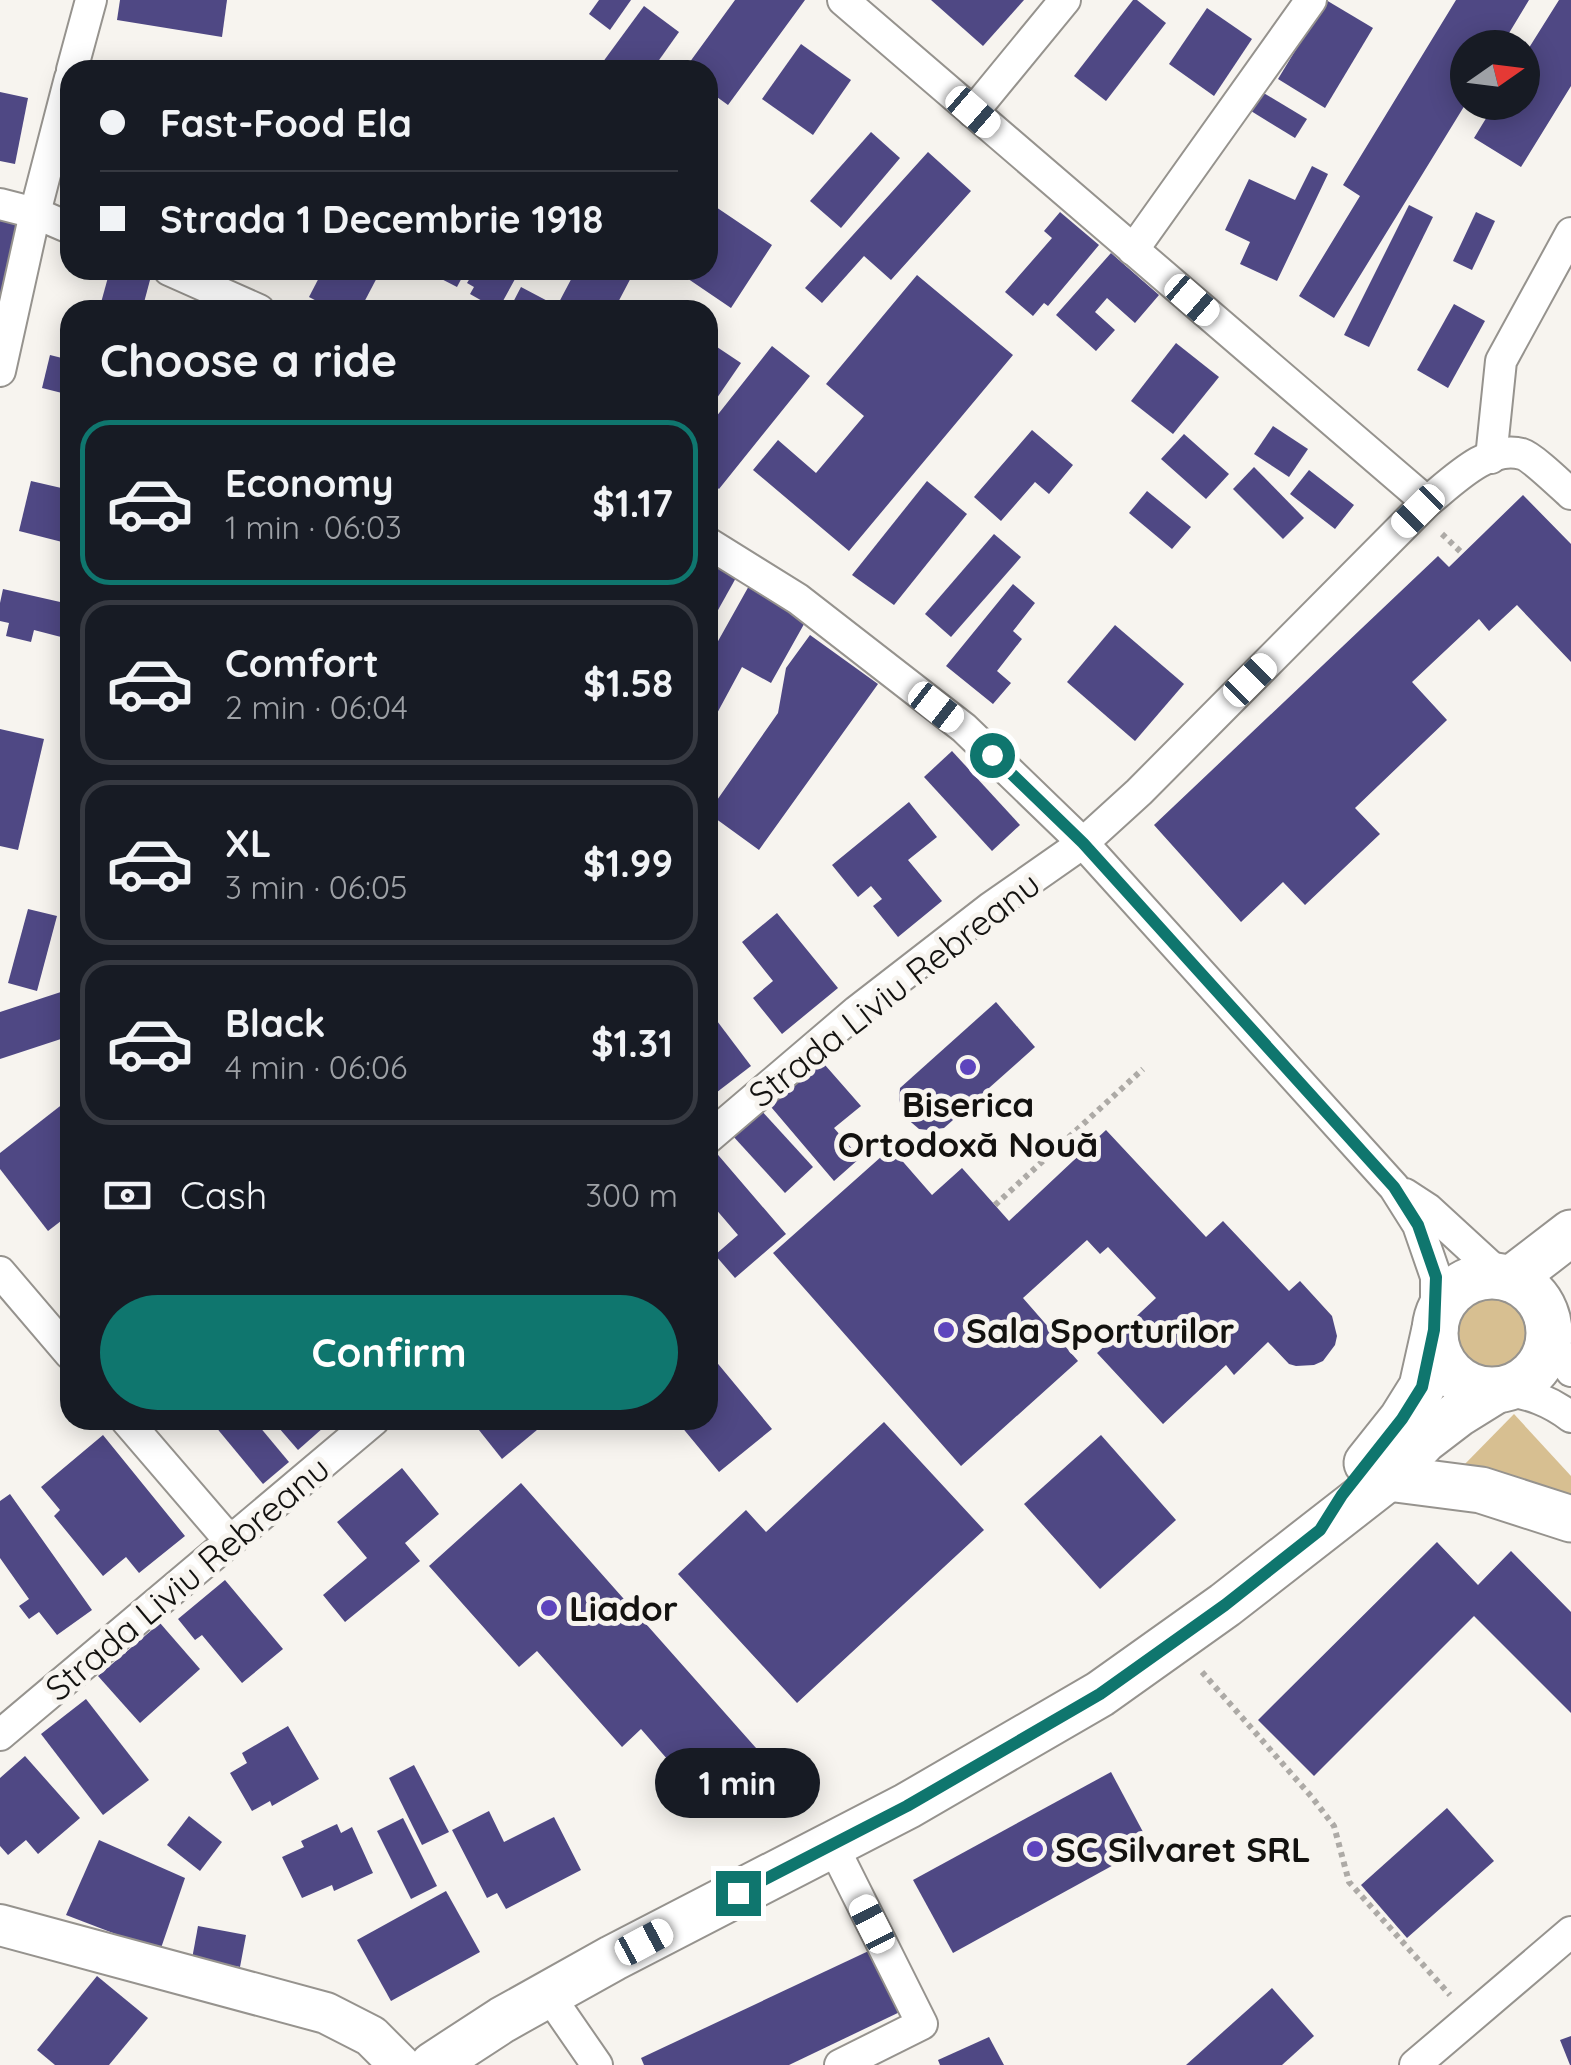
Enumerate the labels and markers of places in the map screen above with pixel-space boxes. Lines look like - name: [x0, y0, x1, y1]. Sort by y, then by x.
- marker: Biserica Ortodoxă Nouă: [957, 1056, 979, 1078]
- place label: Biserica Ortodoxă Nouă: [838, 1082, 1098, 1166]
- place label: Sala Sporturilor: [966, 1308, 1234, 1352]
- marker: Sala Sporturilor: [935, 1319, 957, 1341]
- place label: Liador: [569, 1586, 678, 1630]
- marker: Liador: [538, 1597, 560, 1619]
- place label: SC Silvaret SRL: [1055, 1827, 1311, 1871]
- marker: SC Silvaret SRL: [1024, 1838, 1046, 1860]

